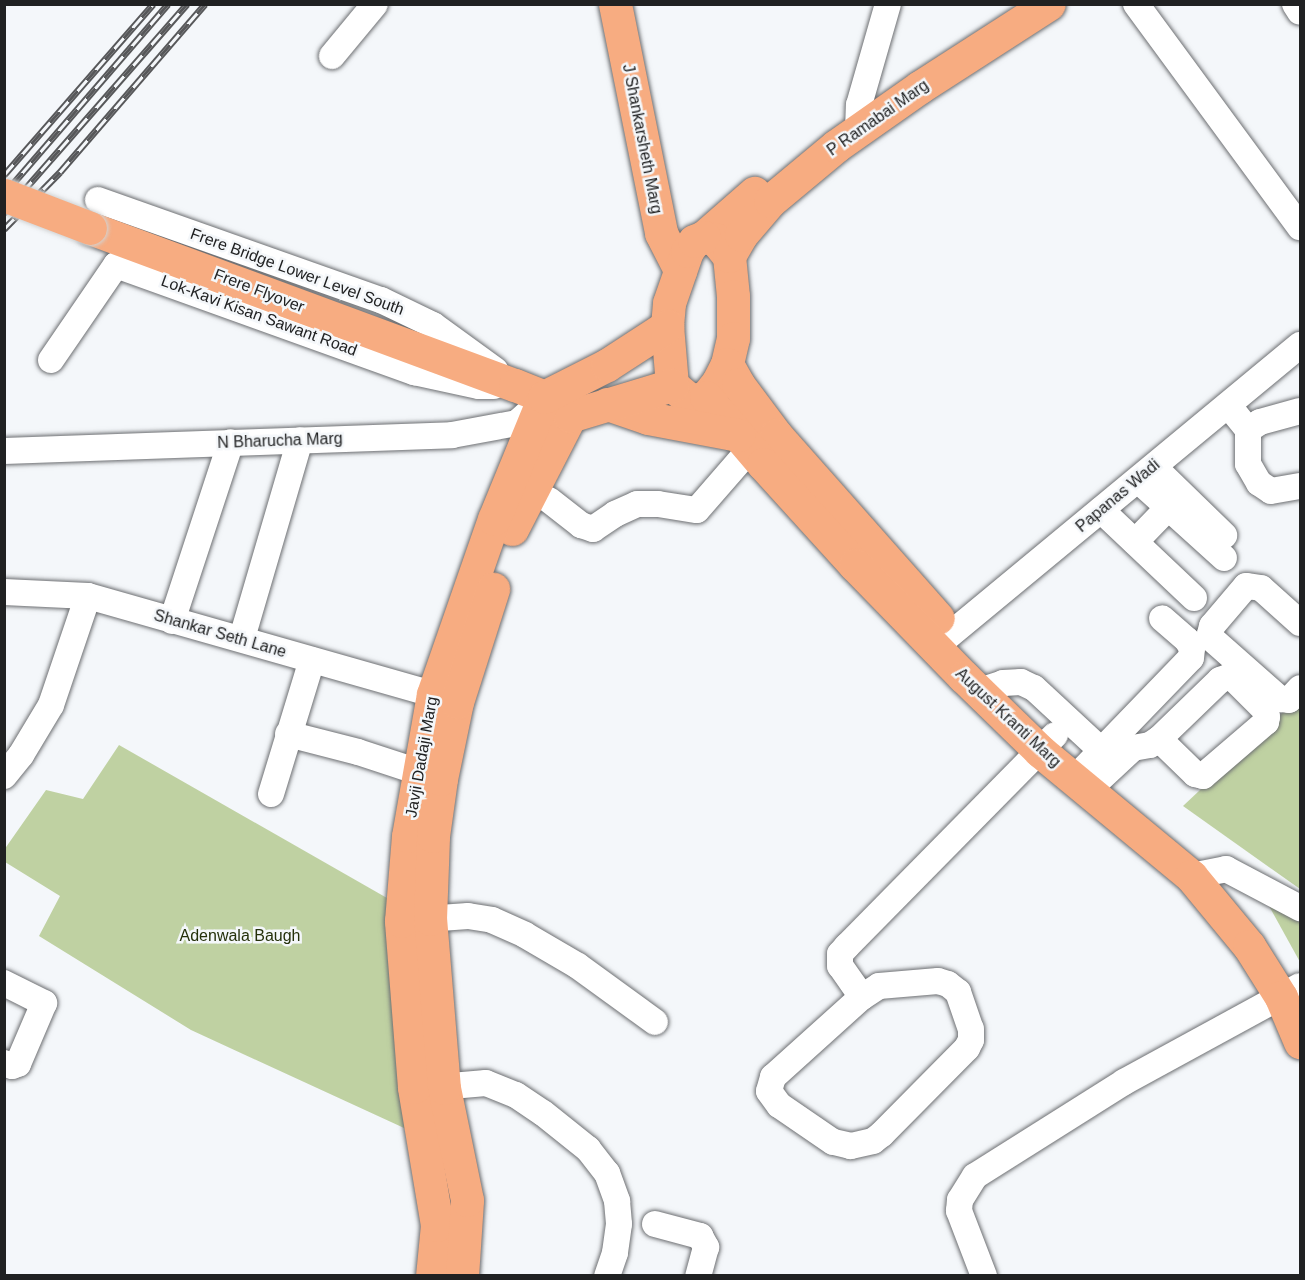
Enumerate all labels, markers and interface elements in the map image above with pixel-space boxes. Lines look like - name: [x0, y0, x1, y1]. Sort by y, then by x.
- street label: J Shankarsheth Marg: [618, 63, 666, 215]
- street label: P Ramabai Marg: [823, 76, 933, 160]
- street label: Frere Bridge Lower Level South: [188, 224, 406, 320]
- street label: Frere Flyover: [211, 265, 307, 317]
- street label: Lok-Kavi Kisan Sawant Road: [158, 272, 360, 360]
- street label: N Bharucha Marg: [217, 429, 343, 453]
- street label: Papanas Wadi: [1072, 455, 1164, 537]
- street label: Shankar Seth Lane: [152, 606, 288, 662]
- street label: August Kranti Marg: [951, 664, 1065, 772]
- street label: Javji Dadaji Marg: [402, 695, 442, 819]
- park label: Adenwala Baugh: [180, 926, 300, 946]

